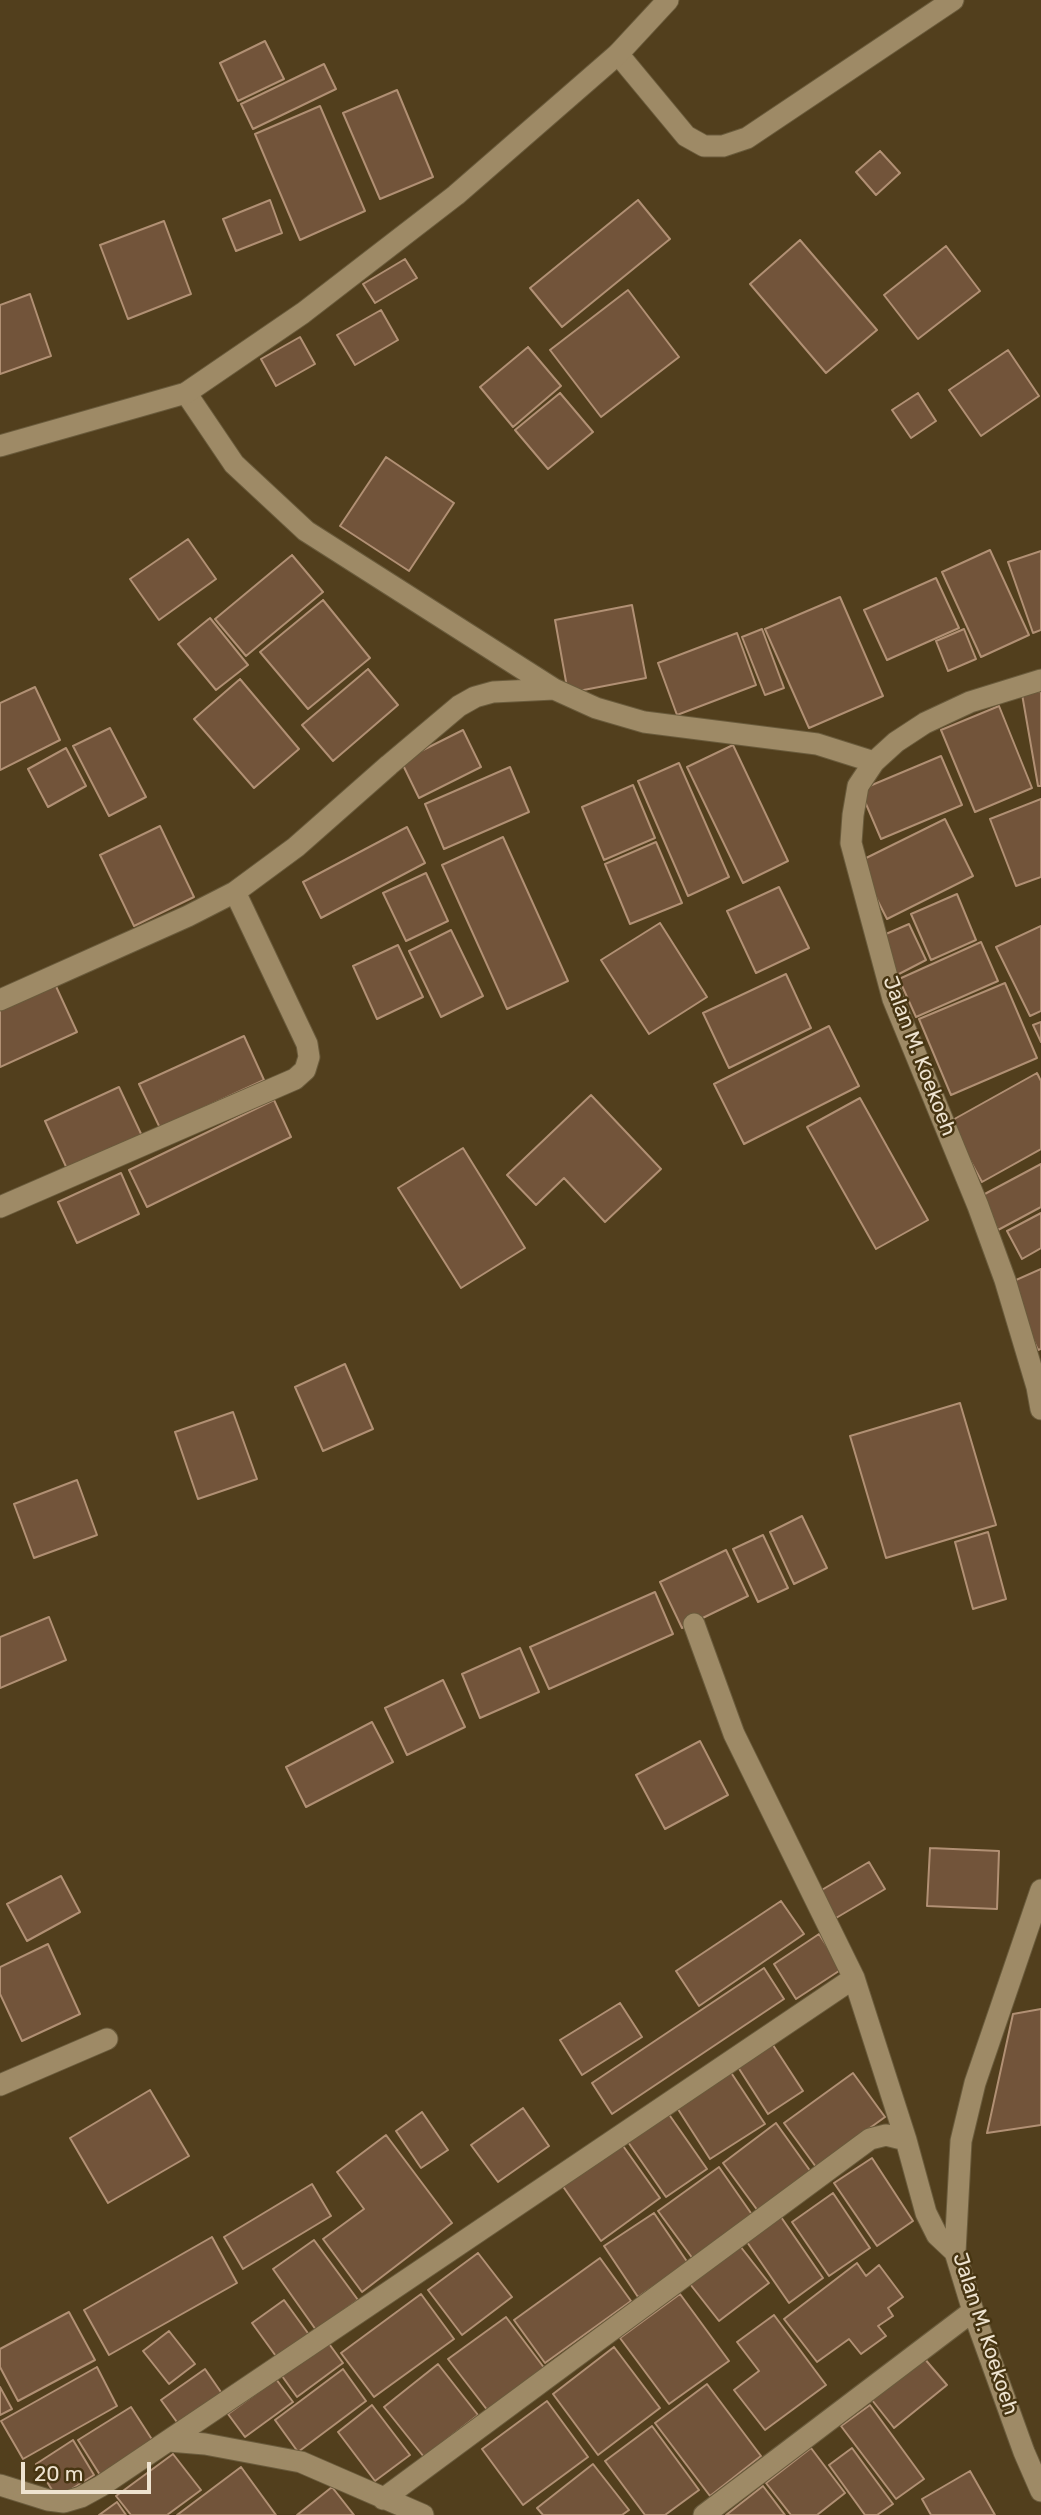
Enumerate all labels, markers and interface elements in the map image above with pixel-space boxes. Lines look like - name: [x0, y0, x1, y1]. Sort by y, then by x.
- street label: Jalan M. Koekoeh: [877, 973, 961, 1139]
- street label: Jalan M. Koekoeh: [947, 2250, 1023, 2418]
- scale bar: [24, 2448, 154, 2492]
- text: 20 m: [34, 2461, 83, 2486]

